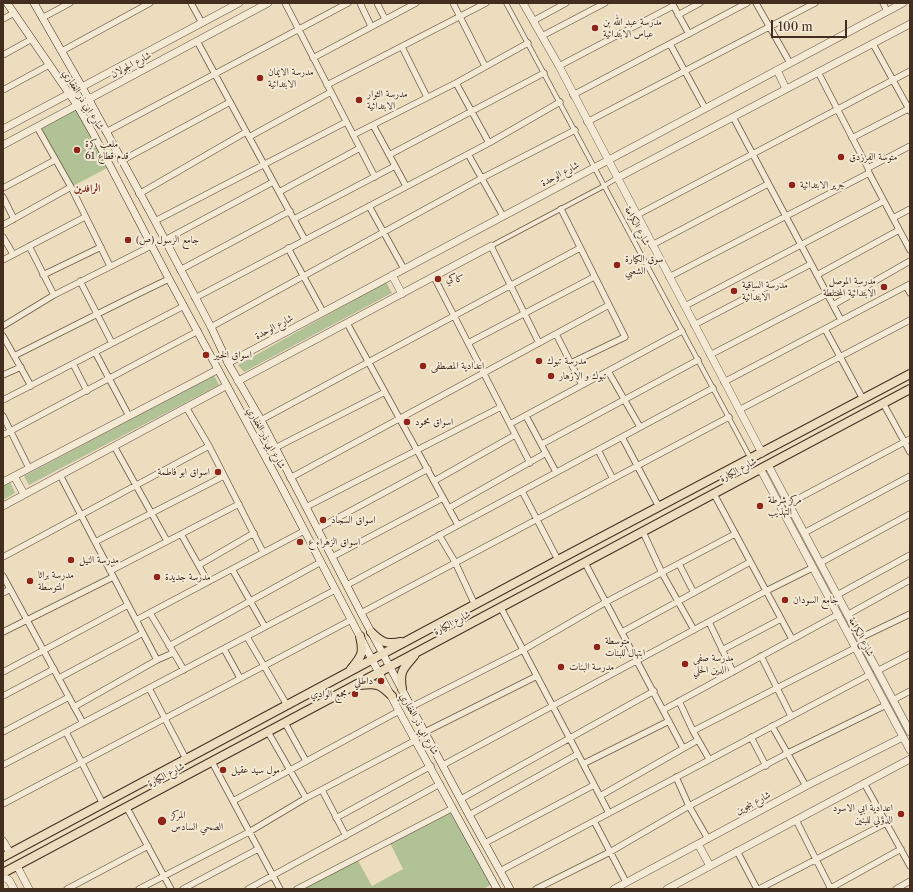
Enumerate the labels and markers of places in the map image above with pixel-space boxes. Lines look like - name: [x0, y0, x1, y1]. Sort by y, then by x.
- place label: مدرسة عبد الله بن عباس الابتدائية: [603, 16, 662, 40]
- marker: مدرسة عبد الله بن عباس الابتدائية: [590, 23, 600, 33]
- place label: مدرسة الايمان الابتدائية: [268, 66, 314, 90]
- marker: مدرسة الايمان الابتدائية: [255, 73, 265, 83]
- place label: مدرسة الثوار الابتدائية: [367, 88, 408, 112]
- marker: مدرسة الثوار الابتدائية: [354, 95, 364, 105]
- place label: ملعب كرة قدم قطاع 61: [85, 138, 129, 162]
- marker: ملعب كرة قدم قطاع 61: [72, 145, 82, 155]
- place label: متوسة الفرزدق: [849, 151, 897, 163]
- marker: متوسة الفرزدق: [836, 152, 846, 162]
- place label: جرير الابتدائية: [800, 179, 845, 191]
- marker: جرير الابتدائية: [787, 180, 797, 190]
- place label: جامع الرسول (ص): [136, 234, 199, 246]
- marker: جامع الرسول (ص): [123, 235, 133, 245]
- place label: سوق الكيارة الشعبي: [625, 253, 663, 276]
- marker: سوق الكيارة الشعبي: [612, 260, 622, 270]
- place label: كاكي: [446, 273, 464, 285]
- marker: كاكي: [433, 274, 443, 284]
- place label: مدرسة الموصل الابتدائية المختلطة: [823, 275, 876, 298]
- place label: مدرسة الساقية الابتدائية: [742, 279, 788, 302]
- marker: مدرسة الموصل الابتدائية المختلطة: [879, 282, 889, 292]
- marker: مدرسة الساقية الابتدائية: [729, 286, 739, 296]
- place label: اسواق الخير: [214, 349, 252, 361]
- marker: اسواق الخير: [201, 350, 211, 360]
- place label: مدرسة تبوك: [547, 355, 587, 367]
- marker: مدرسة تبوك: [534, 356, 544, 366]
- place label: اعدادية المصطفى: [431, 360, 484, 372]
- marker: اعدادية المصطفى: [418, 361, 428, 371]
- place label: تبوك و الازهار: [559, 370, 607, 382]
- marker: تبوك و الازهار: [546, 371, 556, 381]
- place label: اسواق محمود: [415, 416, 453, 428]
- marker: اسواق محمود: [402, 417, 412, 427]
- place label: اسواق ابو فاطمة: [157, 466, 210, 478]
- marker: اسواق ابو فاطمة: [213, 467, 223, 477]
- place label: مركز شرطة التهذيب: [768, 494, 802, 518]
- marker: مركز شرطة التهذيب: [755, 501, 765, 511]
- place label: اسواق السجاد: [331, 514, 376, 526]
- marker: اسواق السجاد: [318, 515, 328, 525]
- place label: اسواق الزهراء ع: [308, 536, 360, 548]
- marker: اسواق الزهراء ع: [295, 537, 305, 547]
- place label: مدرسة النيل: [79, 554, 119, 566]
- marker: مدرسة النيل: [66, 555, 76, 565]
- place label: مدرسة براثا المتوسطة: [38, 569, 74, 592]
- place label: مدرسة جديدة: [165, 571, 211, 583]
- marker: مدرسة جديدة: [152, 572, 162, 582]
- marker: مدرسة براثا المتوسطة: [25, 576, 35, 586]
- place label: جامع السودان: [793, 594, 838, 606]
- marker: جامع السودان: [780, 595, 790, 605]
- place label: متوسطة ابتهال للبنات: [605, 635, 645, 658]
- marker: متوسطة ابتهال للبنات: [592, 642, 602, 652]
- place label: مدرسة صفي الدين الحلي: [693, 652, 734, 676]
- marker: مدرسة صفي الدين الحلي: [680, 659, 690, 669]
- place label: مدرسة البنات: [569, 661, 614, 673]
- marker: مدرسة البنات: [556, 662, 566, 672]
- place label: داطلي: [354, 675, 373, 687]
- marker: داطلي: [376, 676, 386, 686]
- place label: مجمع الوادي: [310, 688, 347, 700]
- marker: مجمع الوادي: [350, 689, 360, 699]
- place label: مول سيد عقيل: [231, 764, 280, 776]
- marker: مول سيد عقيل: [218, 765, 228, 775]
- place label: اعدادية ابي الاسود الدؤلي للبنين: [833, 802, 893, 826]
- place label: المركز الصحي السادس: [171, 809, 223, 832]
- marker: اعدادية ابي الاسود الدؤلي للبنين: [896, 809, 906, 819]
- marker: المركز الصحي السادس: [156, 815, 168, 827]

